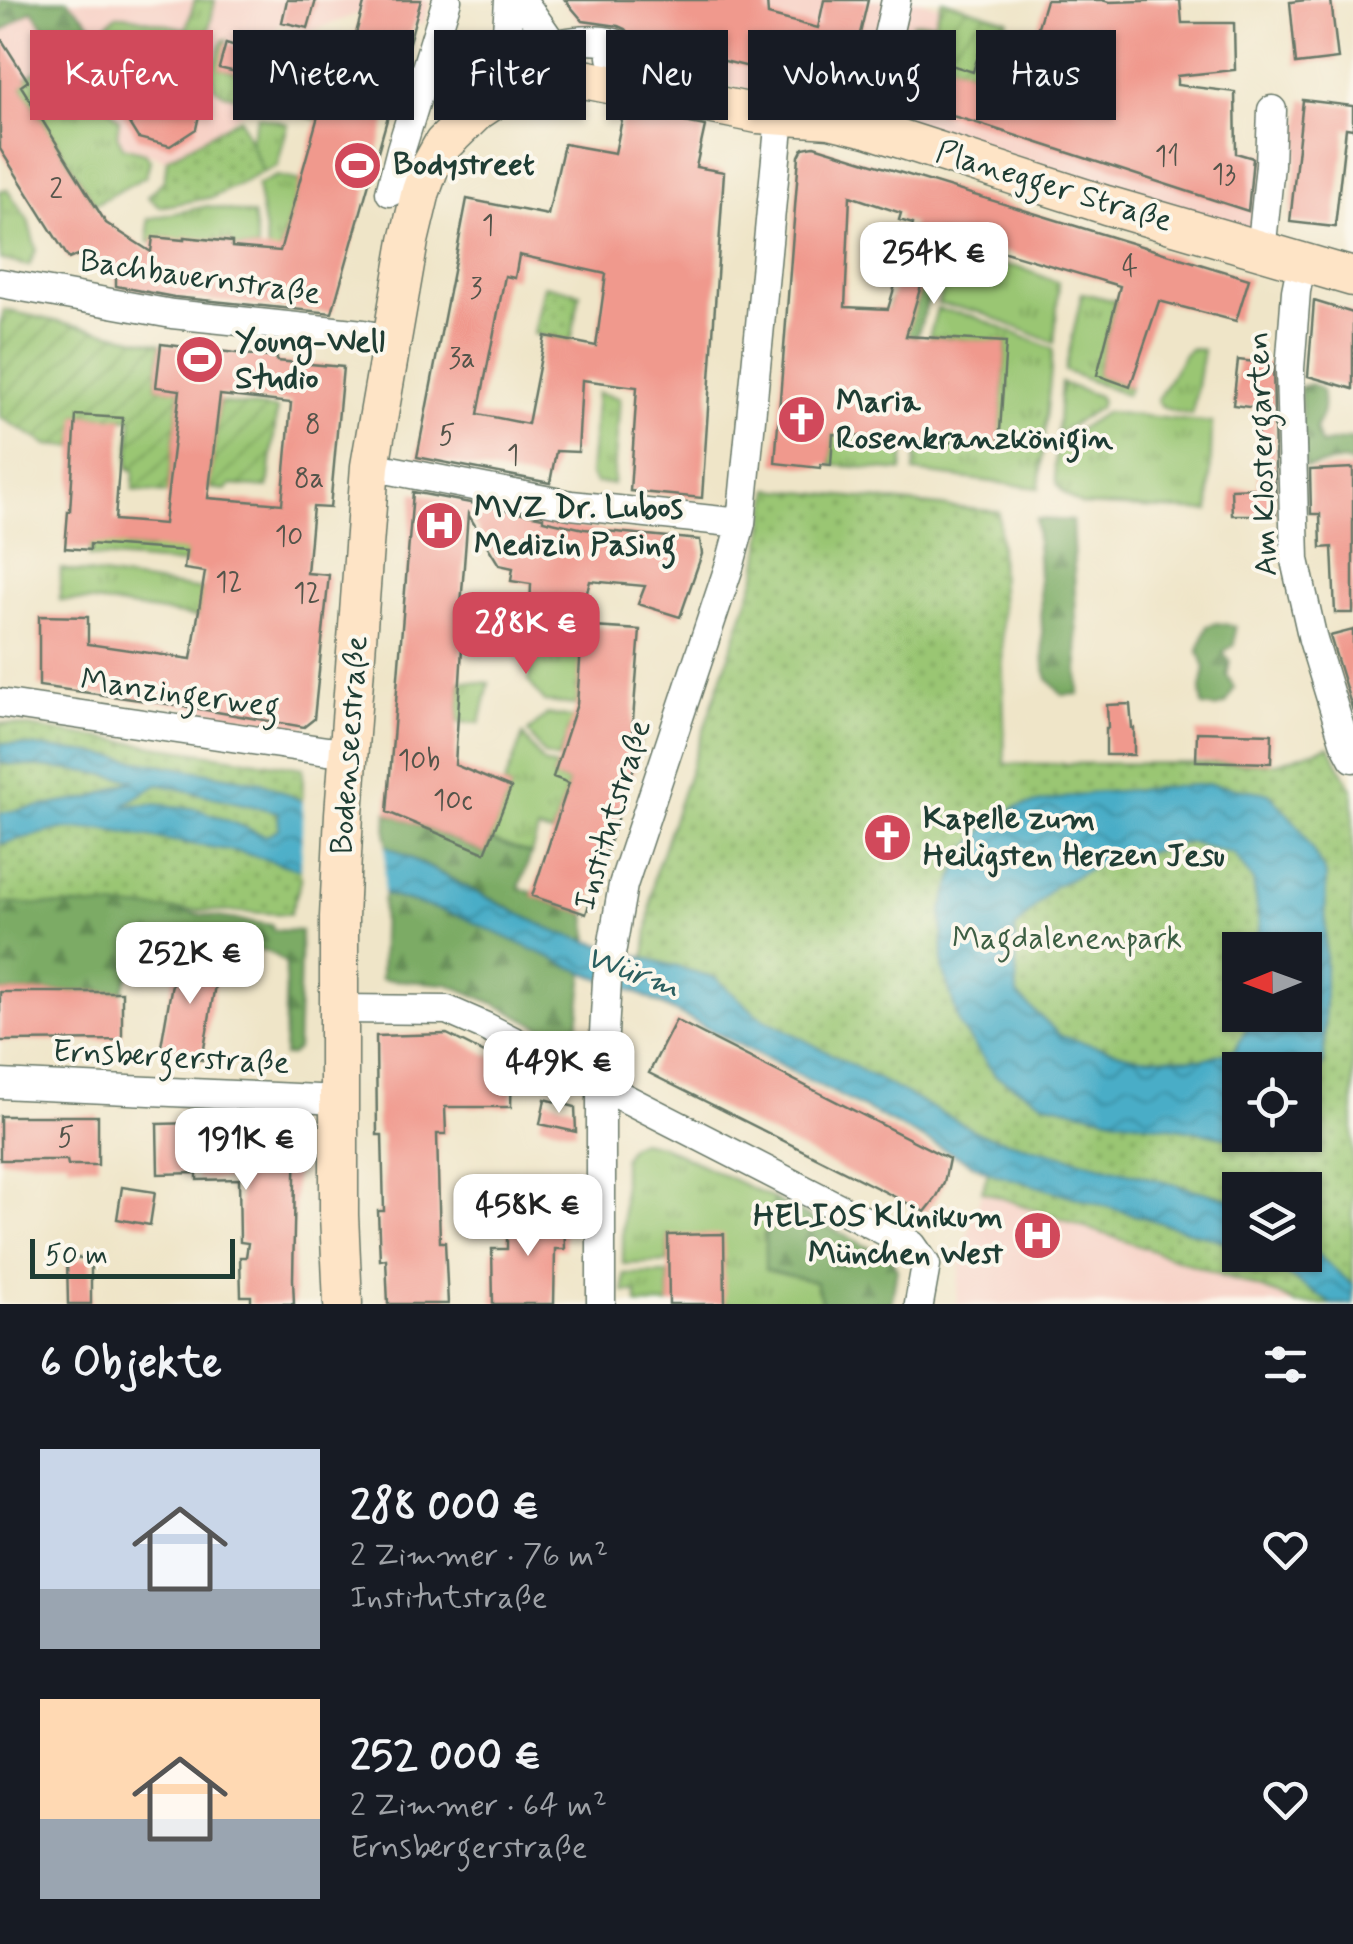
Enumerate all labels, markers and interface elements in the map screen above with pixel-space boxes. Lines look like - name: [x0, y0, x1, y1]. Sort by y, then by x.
- chip: Kaufen: [30, 30, 213, 120]
- chip: Mieten: [233, 30, 414, 120]
- chip: Filter: [434, 30, 586, 120]
- chip: Neu: [606, 30, 728, 120]
- chip: Wohnung: [748, 30, 956, 120]
- chip: Haus: [976, 30, 1116, 120]
- street label: Planegger Straße: [930, 131, 1177, 246]
- sports icon: Bodystreet: [332, 139, 384, 191]
- house number: 11: [1155, 139, 1179, 176]
- place label: Bodystreet: [393, 144, 535, 186]
- house number: 13: [1212, 157, 1236, 194]
- house number: 2: [49, 172, 63, 209]
- house number: 1: [482, 208, 494, 245]
- pin: 254K €: [853, 222, 1015, 307]
- text: 254K €: [882, 233, 986, 275]
- street label: Bachbauernstraße: [77, 240, 323, 316]
- house number: 4: [1122, 249, 1138, 286]
- house number: 3: [470, 271, 483, 308]
- place label: Young-Well Studio: [235, 321, 385, 400]
- street label: Am Klostergarten: [1238, 331, 1291, 577]
- sports icon: Young-Well Studio: [174, 334, 226, 386]
- house number: 3a: [448, 341, 476, 378]
- place label: Maria Rosenkranzkönigin: [836, 381, 1114, 464]
- church icon: Maria Rosenkranzkönigin: [775, 394, 827, 446]
- house number: 8: [305, 407, 321, 444]
- house number: 5: [439, 418, 455, 455]
- house number: 1: [507, 438, 519, 475]
- house number: 8a: [294, 461, 324, 498]
- place label: MVZ Dr. Lubos Medizin Pasing: [474, 487, 684, 570]
- hospital icon: MVZ Dr. Lubos Medizin Pasing: [413, 500, 465, 552]
- house number: 10: [275, 519, 303, 556]
- house number: 12: [215, 565, 243, 602]
- house number: 12: [293, 576, 321, 613]
- pin: 288K €: [445, 592, 607, 677]
- text: 288K €: [475, 603, 577, 645]
- street label: Bodenseestraße: [321, 634, 379, 856]
- street label: Manzingerweg: [78, 659, 282, 732]
- street label: Institutstraße: [564, 715, 662, 915]
- house number: 10b: [398, 743, 440, 780]
- house number: 10c: [433, 783, 473, 820]
- place label: Kapelle zum Heiligsten Herzen Jesu: [923, 798, 1225, 878]
- church icon: Kapelle zum Heiligsten Herzen Jesu: [862, 811, 914, 863]
- park label: Magdalenenpark: [952, 918, 1182, 963]
- pin: 252K €: [109, 922, 271, 1007]
- north arrow: [1222, 932, 1322, 1032]
- map controls: [1222, 932, 1322, 1272]
- text: 252K €: [138, 933, 242, 975]
- water label: Würm: [579, 934, 687, 1010]
- street label: Ernsbergerstraße: [51, 1031, 291, 1088]
- pin: 449K €: [478, 1031, 640, 1116]
- text: 449K €: [505, 1042, 613, 1084]
- button: locate: [1222, 1052, 1322, 1152]
- pin: 191K €: [165, 1108, 327, 1193]
- text: 191K €: [197, 1119, 295, 1161]
- house number: 5: [58, 1120, 74, 1157]
- button: layers: [1222, 1172, 1322, 1272]
- pin: 458K €: [447, 1174, 609, 1259]
- text: 458K €: [475, 1185, 581, 1227]
- place label: HELIOS Klinikum München West: [753, 1196, 1004, 1275]
- hospital icon: HELIOS Klinikum München West: [1012, 1209, 1064, 1261]
- scale bar: [30, 1234, 235, 1278]
- text: 50 m: [45, 1238, 108, 1275]
- text: 6 Objekte: [40, 1337, 222, 1392]
- icon: filters: [1258, 1337, 1313, 1392]
- text: 288 000 €: [350, 1480, 539, 1535]
- icon: home: [120, 1489, 240, 1609]
- icon: heart: [1258, 1522, 1313, 1577]
- text: 2 Zimmer · 76 m²: [350, 1535, 608, 1577]
- text: Institutstraße: [350, 1577, 547, 1619]
- text: 252 000 €: [350, 1730, 541, 1785]
- icon: home: [120, 1739, 240, 1859]
- icon: heart: [1258, 1772, 1313, 1827]
- text: 2 Zimmer · 64 m²: [350, 1785, 607, 1827]
- text: Ernsbergerstraße: [350, 1827, 587, 1869]

